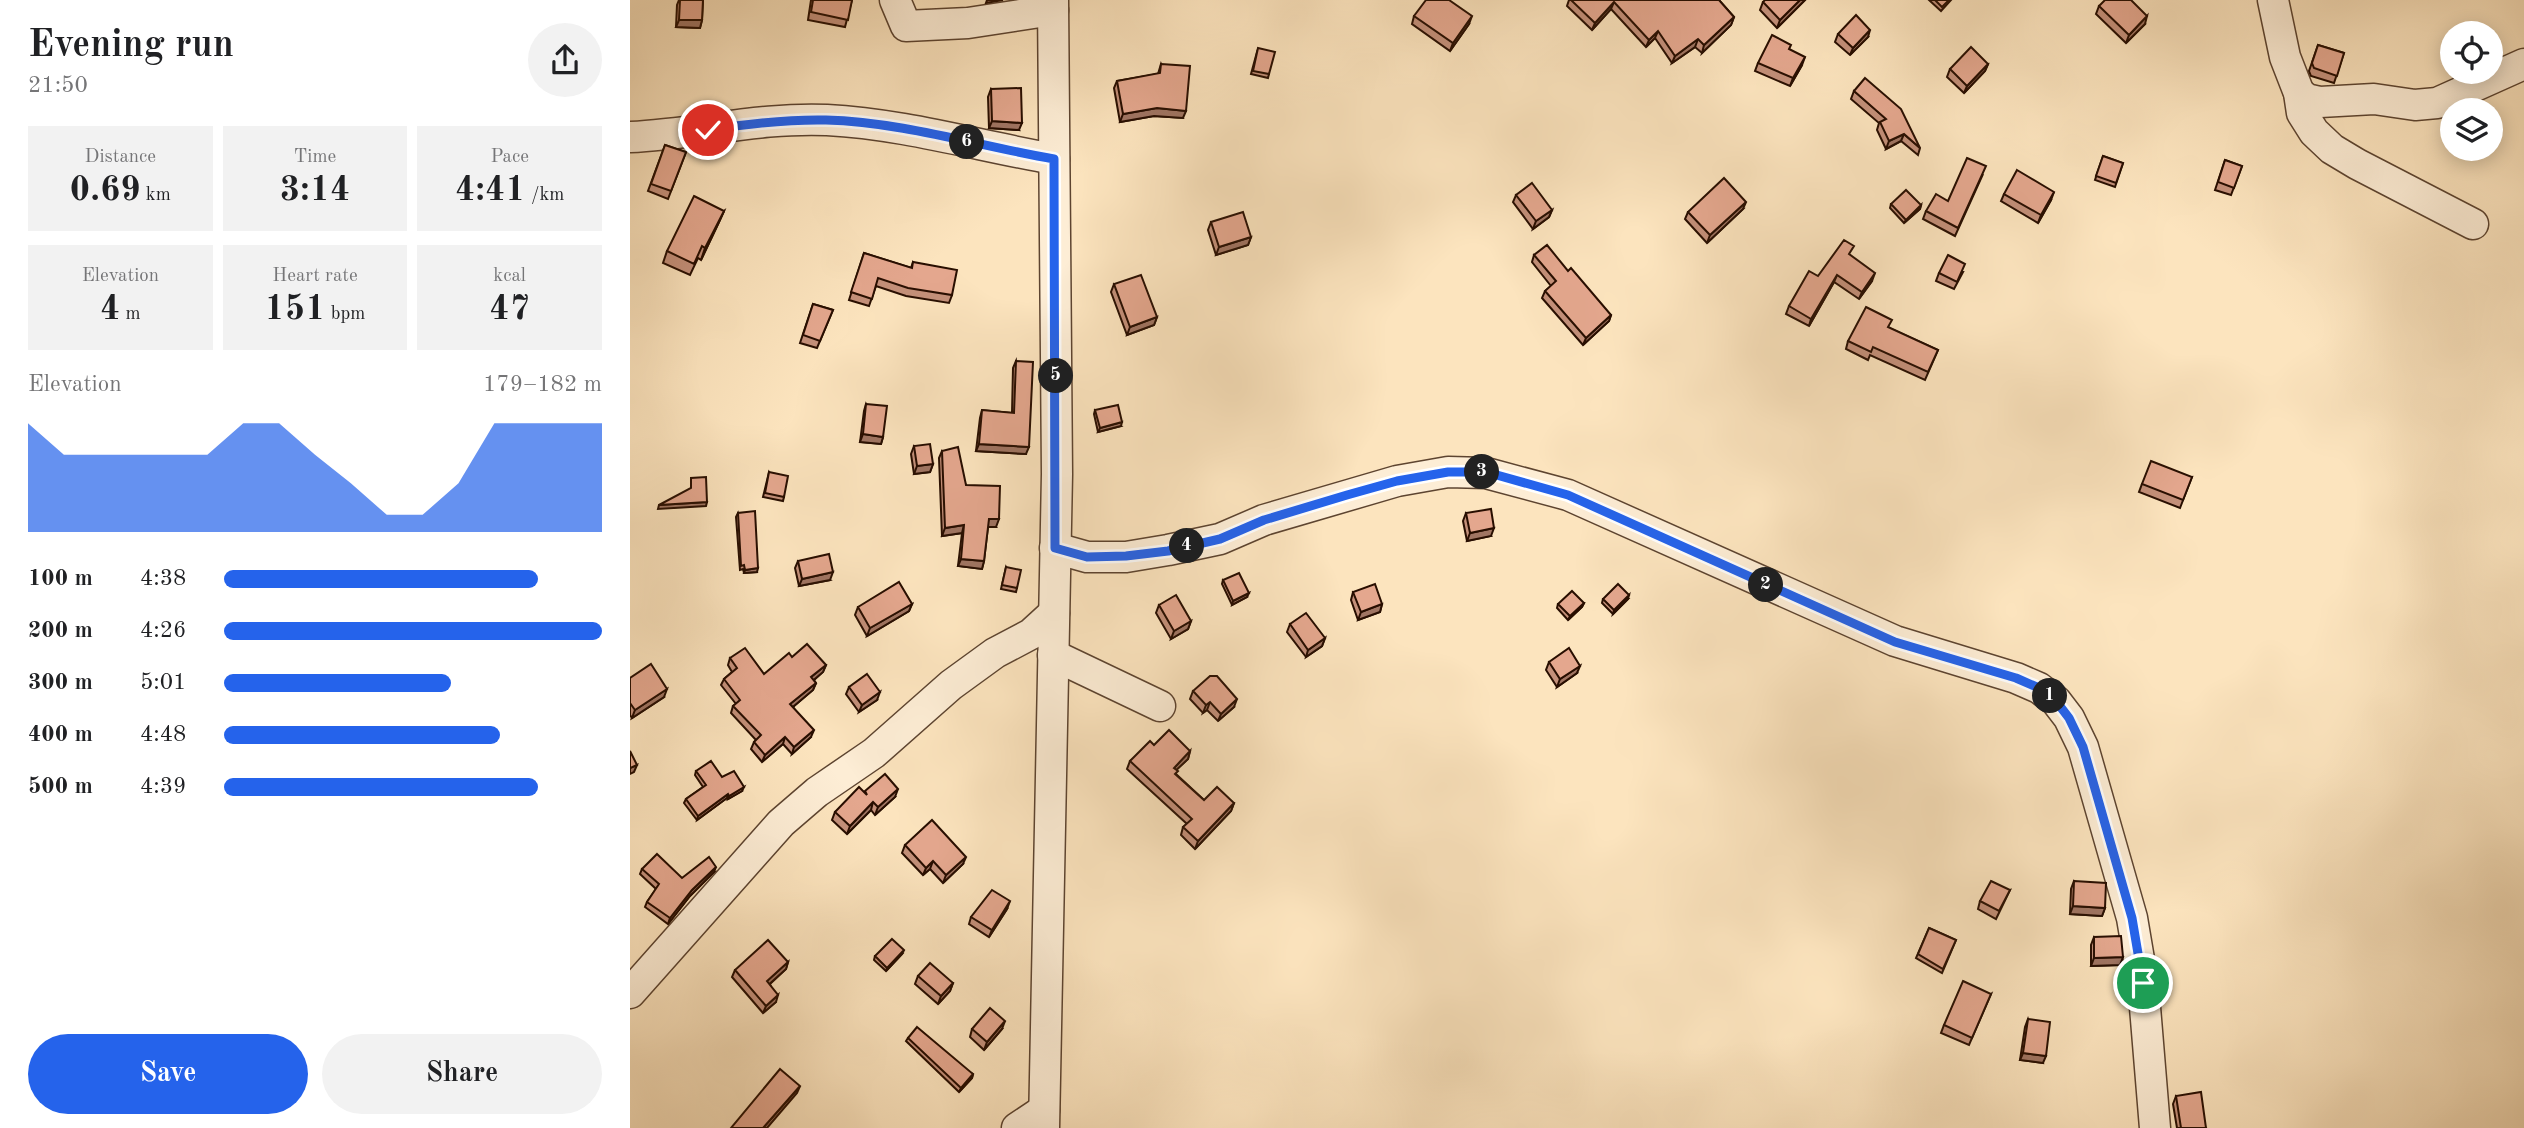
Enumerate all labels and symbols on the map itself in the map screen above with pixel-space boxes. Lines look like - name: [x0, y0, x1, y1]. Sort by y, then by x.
- pin: [678, 100, 738, 160]
- pin: 6: [950, 124, 984, 160]
- pin: 5: [1038, 358, 1074, 394]
- pin: 3: [1464, 454, 1500, 490]
- pin: 4: [1170, 528, 1204, 564]
- pin: 2: [1748, 568, 1784, 602]
- pin: 1: [2032, 678, 2068, 714]
- pin: [2113, 953, 2173, 1013]

